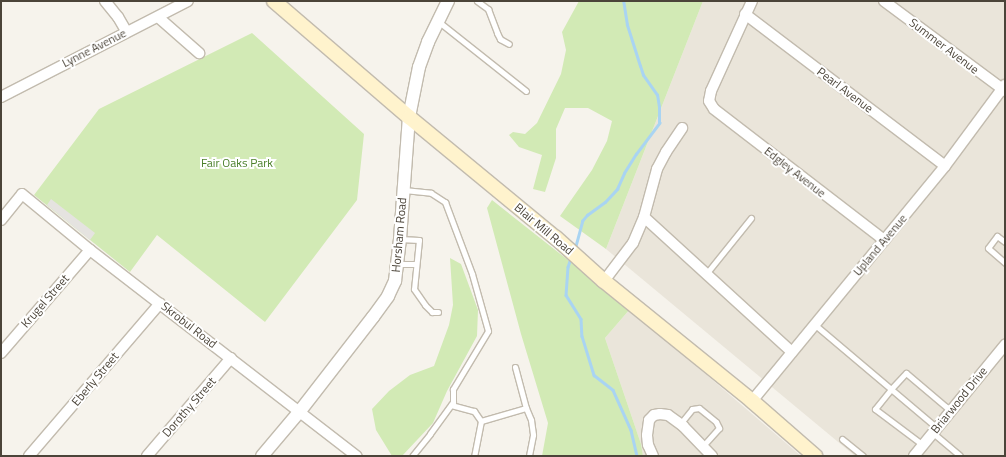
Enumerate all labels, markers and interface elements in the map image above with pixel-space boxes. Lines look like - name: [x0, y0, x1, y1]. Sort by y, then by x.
- street label: Summer Avenue: [906, 15, 982, 77]
- street label: Lynne Avenue: [59, 26, 129, 70]
- street label: Pearl Avenue: [814, 64, 876, 116]
- street label: Edgley Avenue: [762, 144, 828, 200]
- park label: Fair Oaks Park: [201, 156, 273, 170]
- street label: Horsham Road: [389, 197, 409, 273]
- street label: Blair Mill Road: [512, 200, 576, 258]
- street label: Upland Avenue: [850, 211, 910, 279]
- street label: Krugel Street: [18, 271, 72, 331]
- street label: Skrobul Road: [158, 299, 220, 351]
- street label: Eberly Street: [68, 349, 122, 409]
- street label: Briarwood Drive: [928, 364, 990, 436]
- street label: Dorothy Street: [159, 374, 219, 440]

